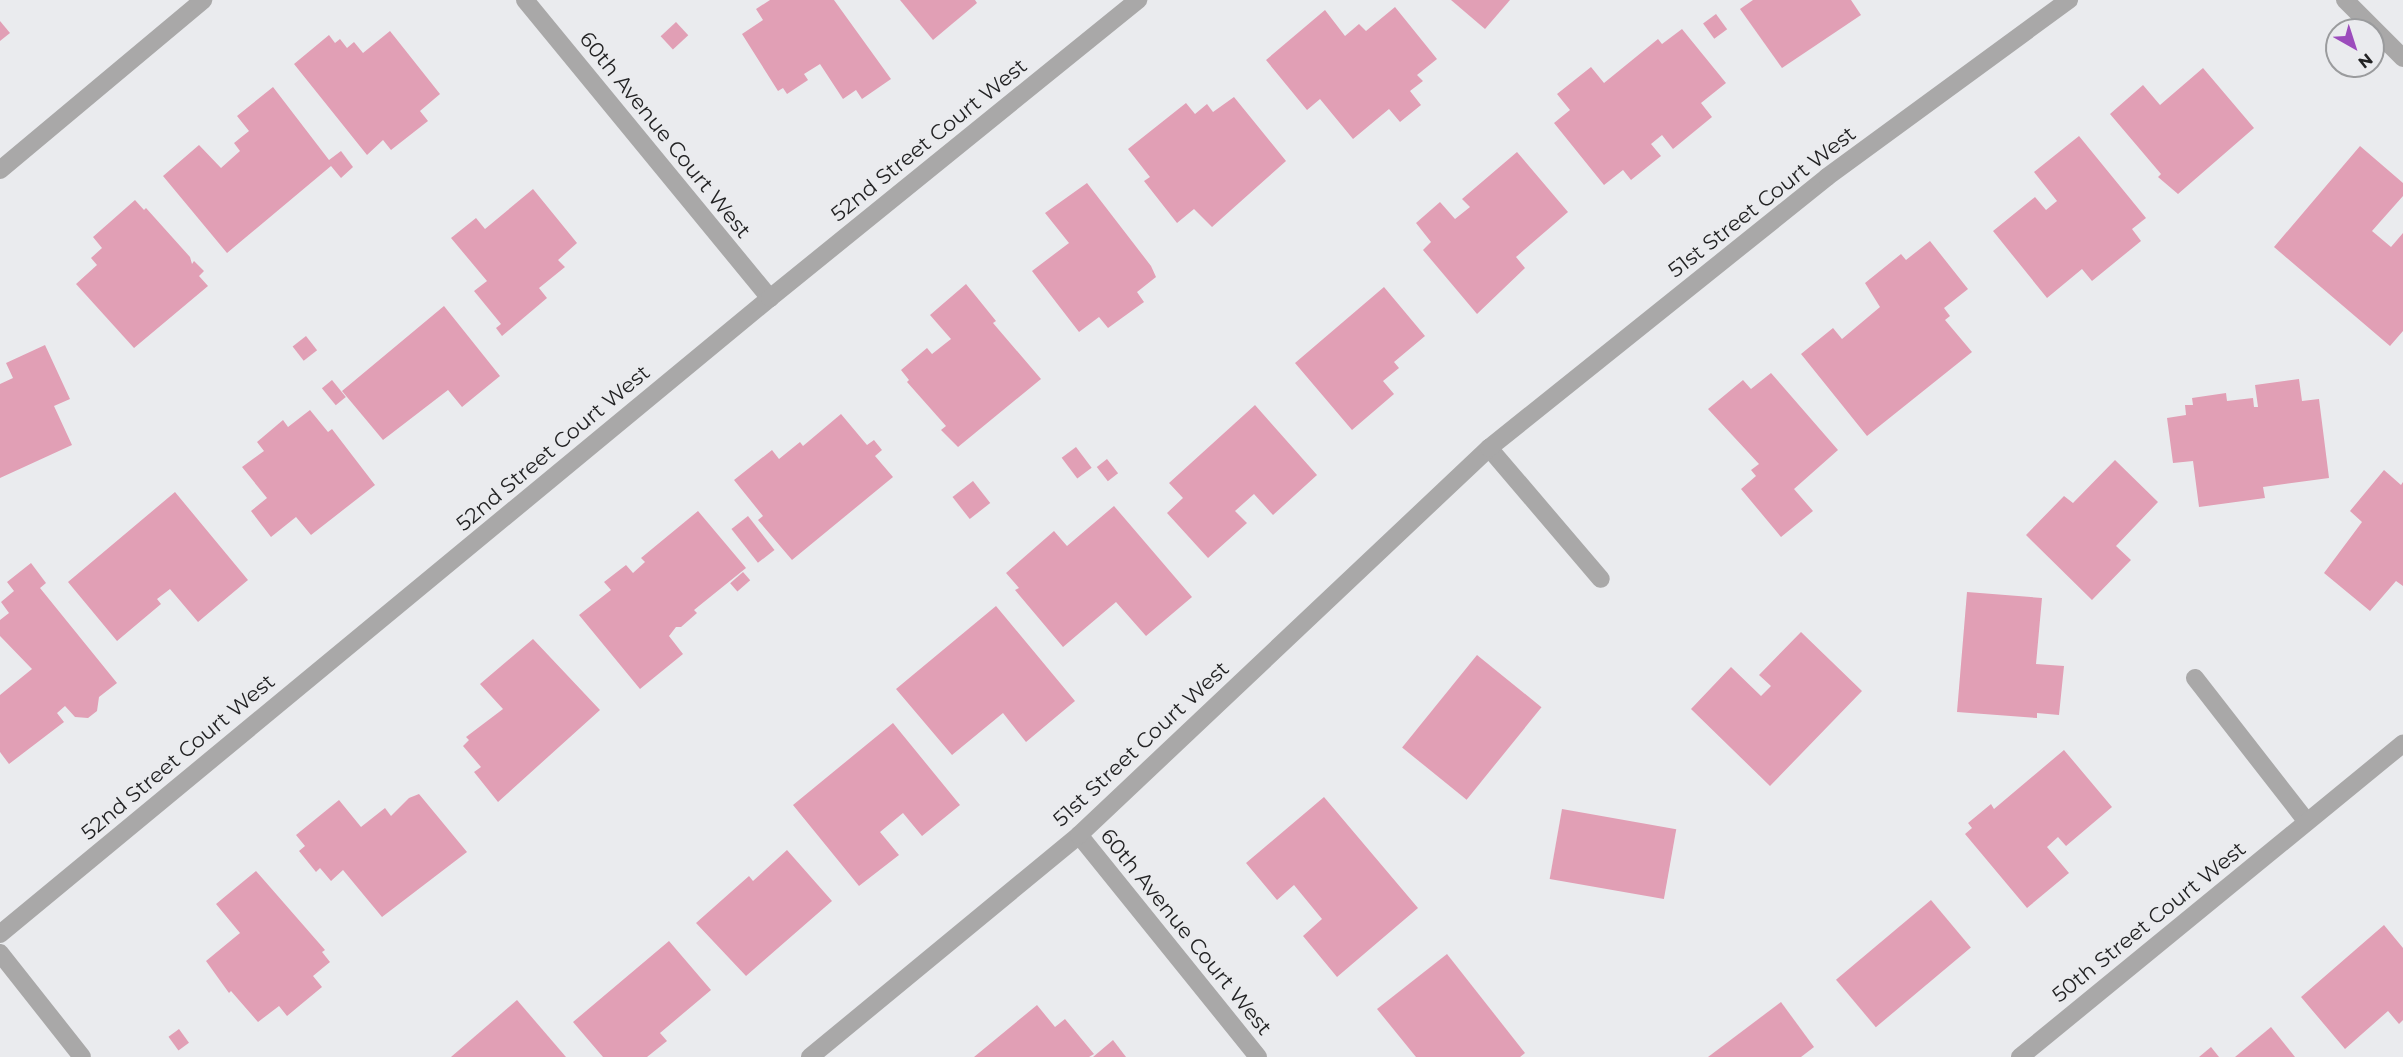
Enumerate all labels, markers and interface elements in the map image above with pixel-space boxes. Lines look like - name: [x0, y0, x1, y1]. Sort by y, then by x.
- north arrow: [2325, 18, 2385, 78]
- street label: 60th Avenue Court West: [574, 27, 756, 243]
- text: N: [2354, 49, 2376, 72]
- street label: 52nd Street Court West: [826, 53, 1032, 227]
- street label: 51st Street Court West: [1663, 121, 1861, 283]
- street label: 52nd Street Court West: [451, 360, 655, 536]
- street label: 51st Street Court West: [1048, 656, 1234, 832]
- street label: 52nd Street Court West: [76, 669, 280, 845]
- street label: 60th Avenue Court West: [1095, 824, 1277, 1040]
- street label: 50th Street Court West: [2047, 836, 2251, 1008]

